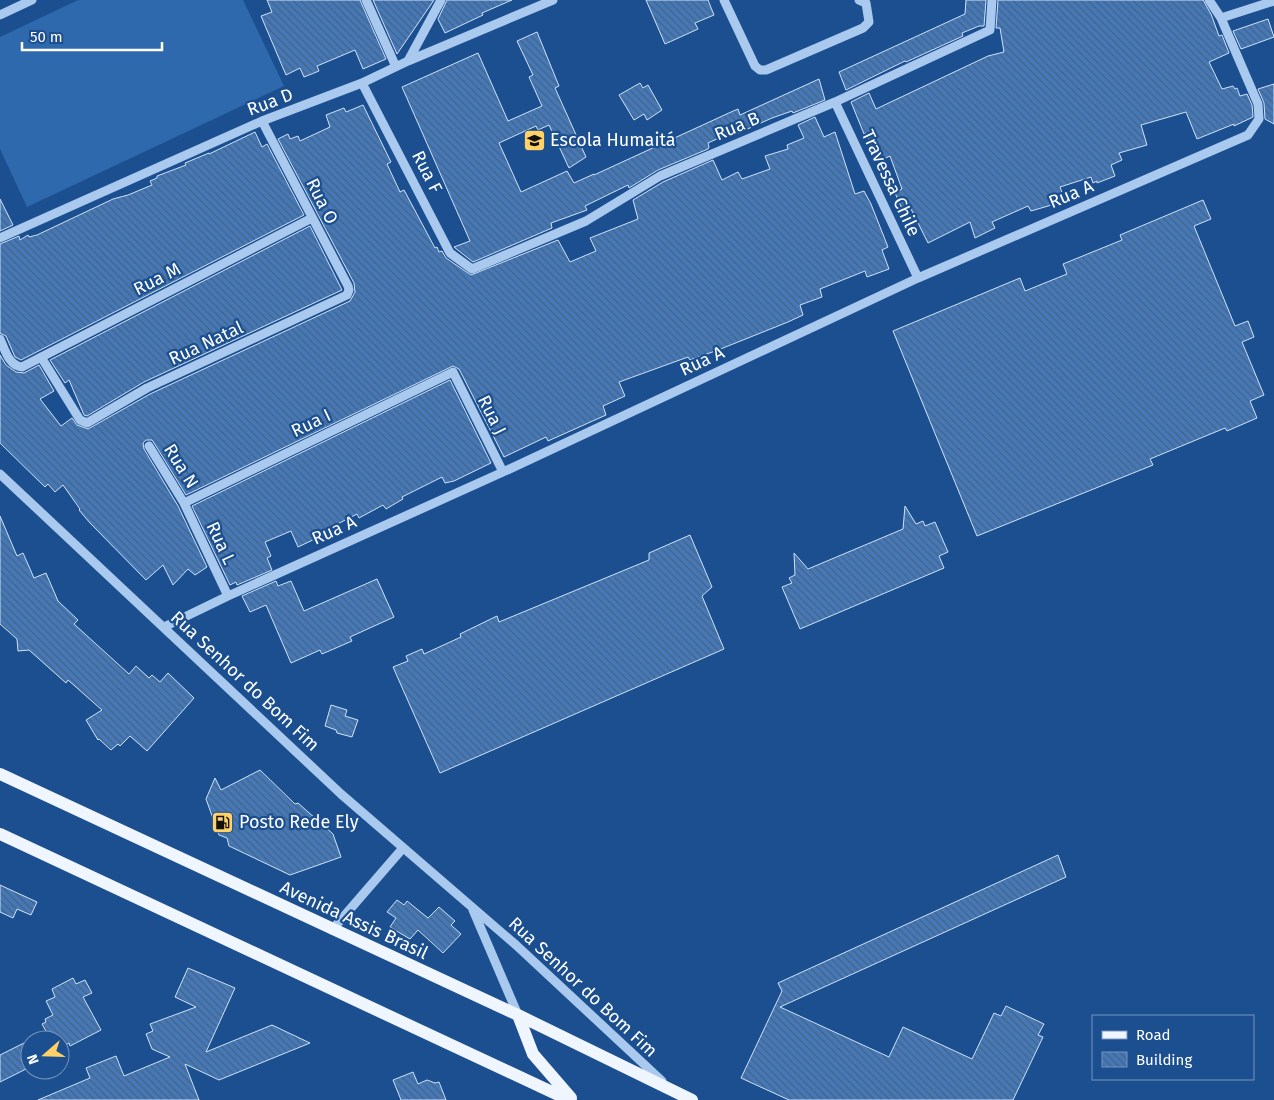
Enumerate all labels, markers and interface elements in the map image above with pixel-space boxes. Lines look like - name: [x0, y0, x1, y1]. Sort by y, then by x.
- scale bar: [22, 20, 162, 52]
- text: 50 m: [30, 28, 63, 46]
- street label: Rua D: [244, 83, 296, 121]
- street label: Rua B: [711, 107, 763, 145]
- street label: Travessa Chile: [857, 126, 925, 240]
- school or university icon: Escola Humaitá: [522, 128, 546, 152]
- place label: Escola Humaitá: [550, 129, 676, 151]
- street label: Rua F: [407, 147, 447, 197]
- street label: Rua O: [301, 174, 343, 228]
- street label: Rua A: [1045, 175, 1097, 213]
- street label: Rua M: [130, 258, 184, 300]
- street label: Rua Natal: [165, 316, 247, 370]
- street label: Rua A: [676, 341, 728, 381]
- street label: Rua J: [473, 392, 511, 438]
- street label: Rua I: [288, 404, 334, 442]
- street label: Rua N: [159, 440, 203, 492]
- street label: Rua A: [308, 510, 360, 549]
- street label: Rua L: [202, 518, 240, 568]
- street label: Rua Senhor do Bom Fim: [166, 606, 324, 756]
- fuel station icon: Posto Rede Ely: [211, 810, 235, 834]
- place label: Posto Rede Ely: [239, 811, 359, 833]
- street label: Avenida Assis Brasil: [277, 876, 431, 964]
- street label: Rua Senhor do Bom Fim: [504, 912, 662, 1062]
- legend: [1092, 1015, 1254, 1080]
- text: Road: [1136, 1026, 1171, 1044]
- north arrow: [20, 1030, 70, 1080]
- text: Building: [1136, 1051, 1192, 1069]
- text: N: [24, 1052, 43, 1067]

